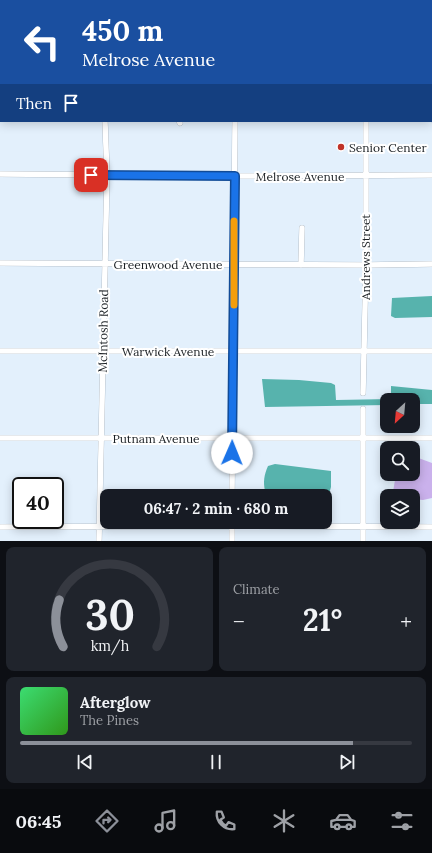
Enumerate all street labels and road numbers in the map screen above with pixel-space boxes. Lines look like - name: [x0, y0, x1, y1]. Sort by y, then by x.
- street label: Melrose Avenue: [256, 169, 345, 184]
- street label: Andrews Street: [358, 214, 373, 301]
- street label: Greenwood Avenue: [114, 257, 223, 272]
- street label: McIntosh Road: [95, 289, 111, 373]
- street label: Warwick Avenue: [122, 344, 215, 359]
- street label: Putnam Avenue: [112, 431, 200, 446]

